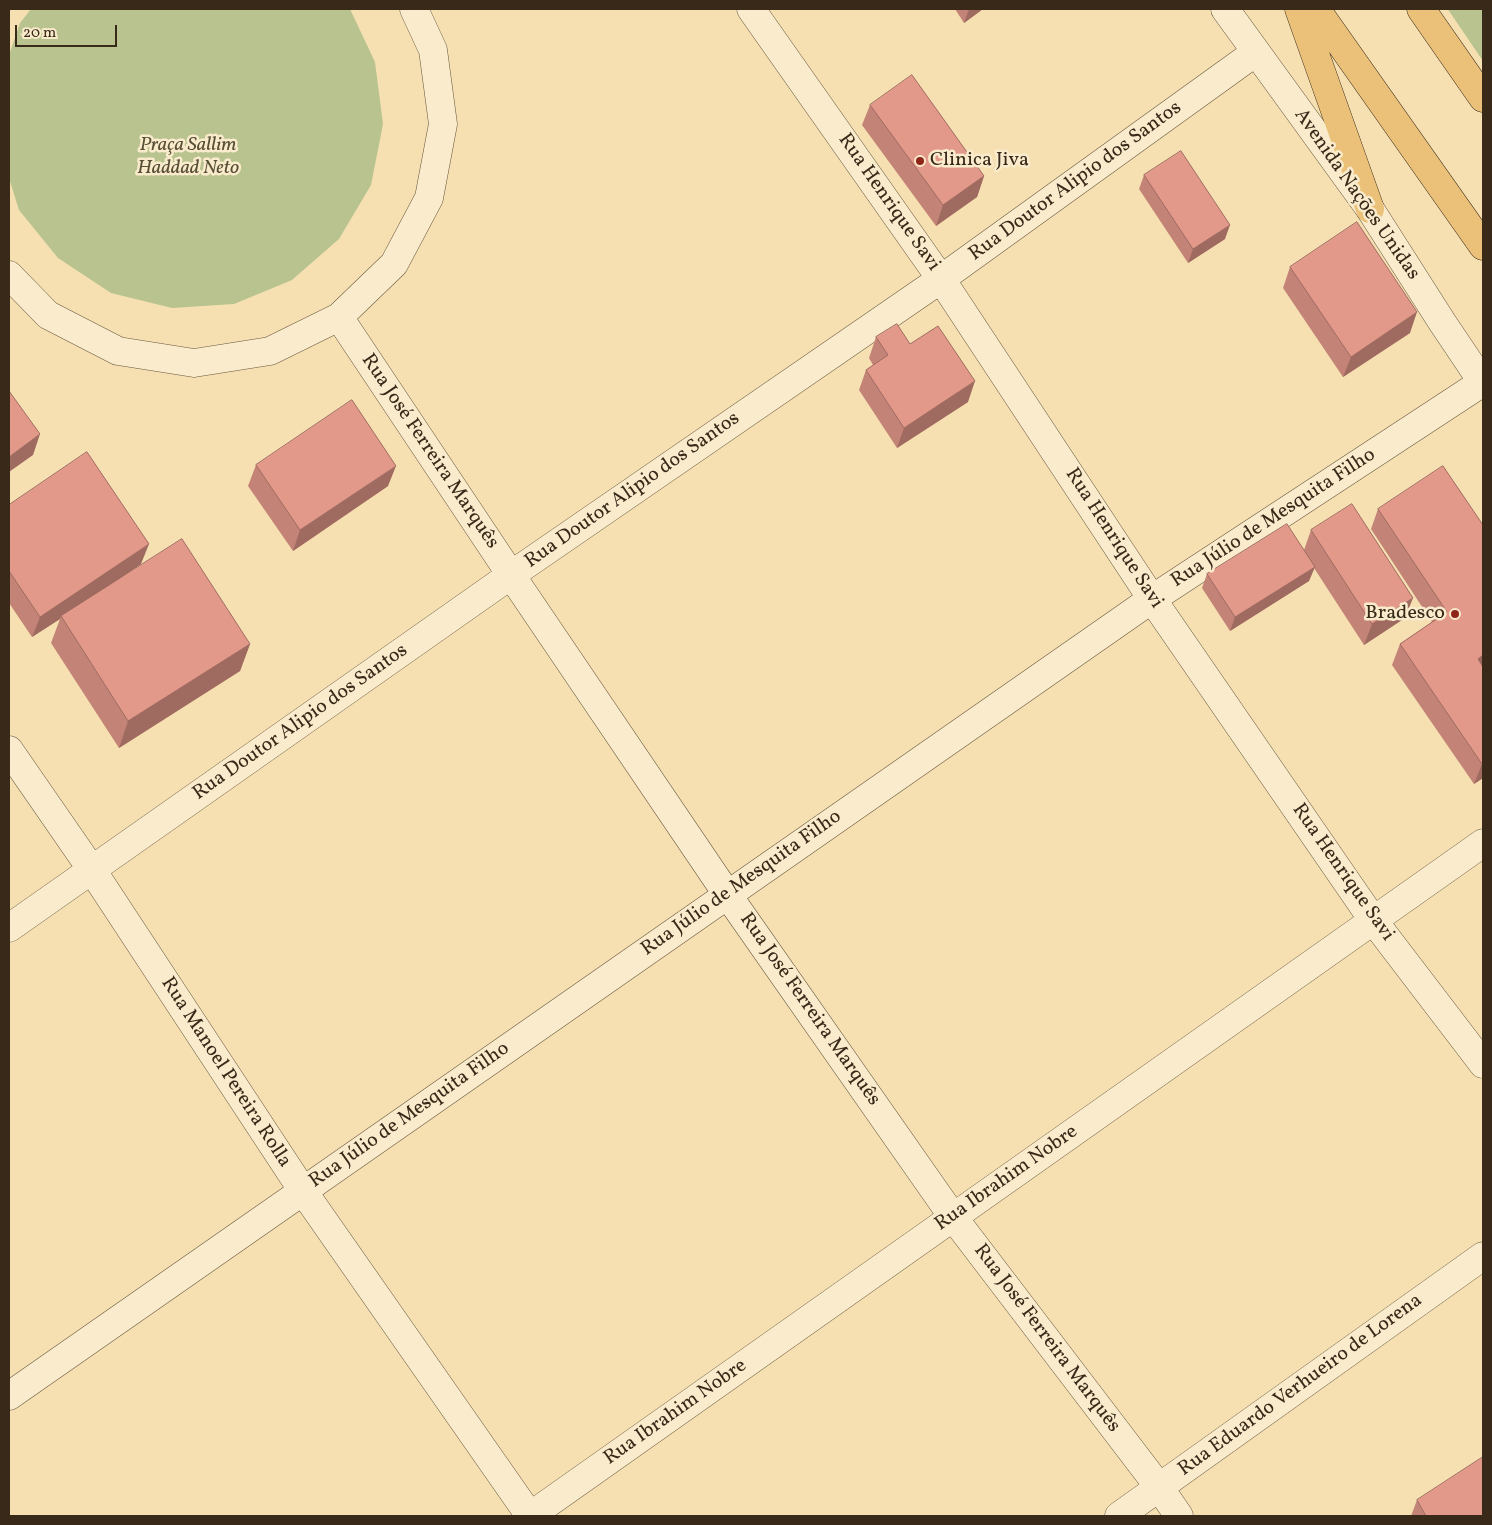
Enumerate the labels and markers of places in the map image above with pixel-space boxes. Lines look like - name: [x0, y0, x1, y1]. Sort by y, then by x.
- place label: Clinica Jiva: [930, 149, 1029, 173]
- marker: Clinica Jiva: [914, 155, 926, 167]
- place label: Bradesco: [1365, 602, 1445, 626]
- marker: Bradesco: [1449, 608, 1461, 620]

